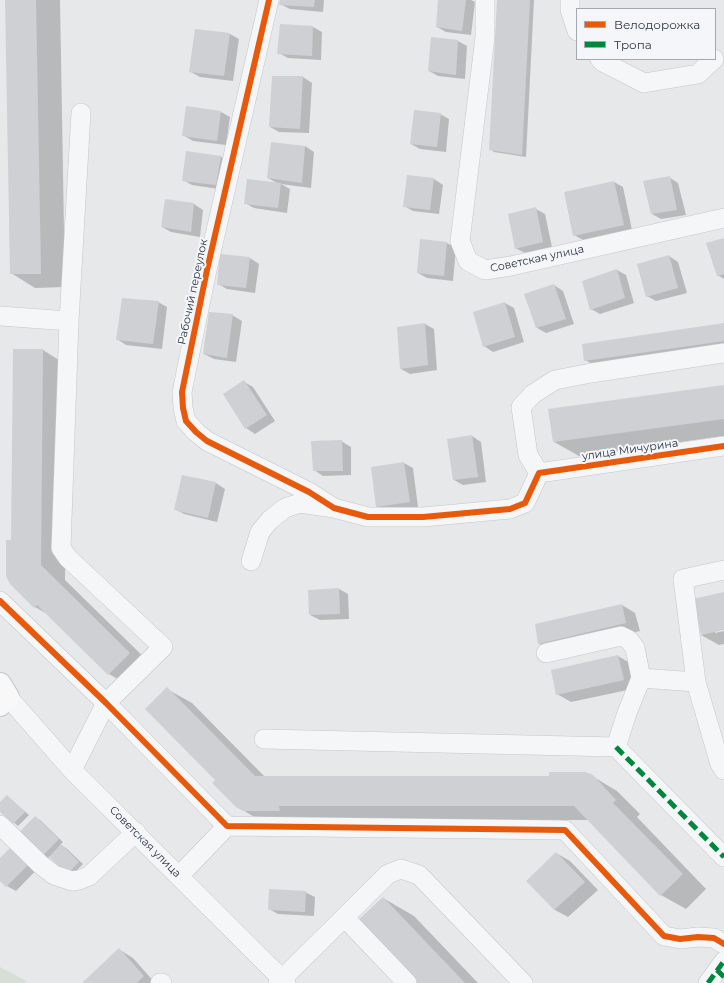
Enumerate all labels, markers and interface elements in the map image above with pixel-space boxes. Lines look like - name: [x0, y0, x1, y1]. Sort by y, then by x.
- legend: [576, 8, 716, 60]
- text: Велодорожка: [614, 17, 700, 32]
- text: Тропа: [614, 37, 652, 52]
- street label: Рабочий переулок: [175, 238, 211, 346]
- street label: Советская улица: [489, 243, 585, 275]
- street label: улица Мичурина: [581, 437, 679, 463]
- street label: Советская улица: [107, 804, 183, 880]

